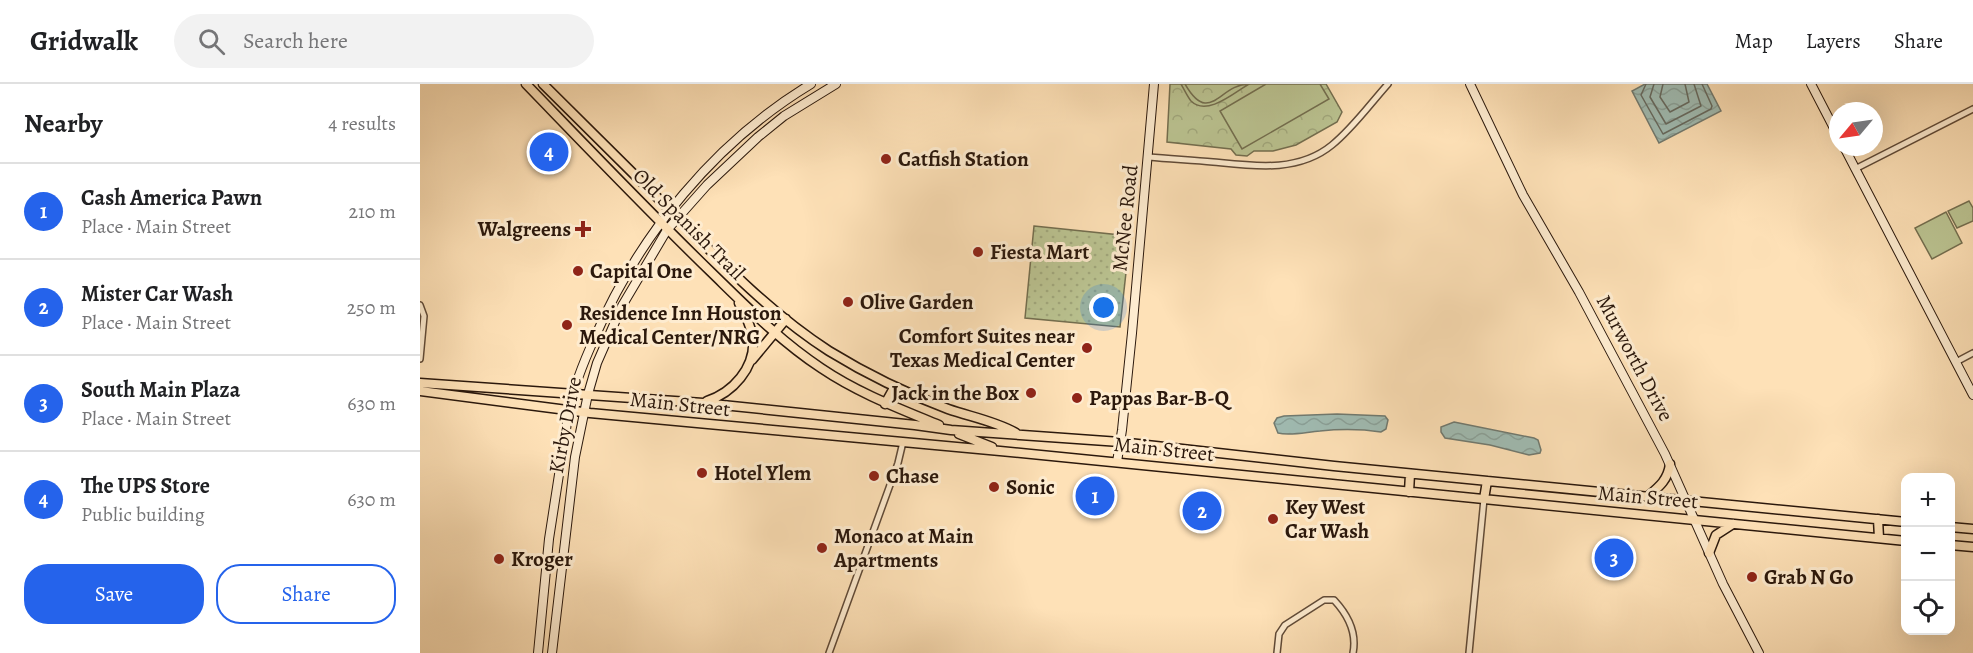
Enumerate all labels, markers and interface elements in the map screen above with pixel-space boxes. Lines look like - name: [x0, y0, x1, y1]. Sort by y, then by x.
- search box: [174, 14, 594, 68]
- text: Gridwalk: [30, 22, 138, 60]
- icon: search: [195, 25, 228, 58]
- text: Search here: [243, 26, 348, 56]
- text: Map: [1734, 27, 1773, 55]
- text: Layers: [1806, 27, 1861, 55]
- text: Share: [1894, 27, 1943, 55]
- north arrow: [1829, 102, 1883, 156]
- text: Nearby: [24, 106, 103, 141]
- text: 4 results: [328, 110, 396, 137]
- pin: 4: [530, 130, 568, 174]
- place label: Catfish Station: [898, 145, 1029, 173]
- marker: Catfish Station: [879, 152, 893, 166]
- street label: Old Spanish Trail: [627, 162, 751, 286]
- street label: McNee Road: [1105, 163, 1145, 273]
- text: Cash America Pawn: [81, 183, 262, 213]
- text: 1: [40, 198, 47, 225]
- text: 210 m: [348, 198, 396, 225]
- text: Place · Main Street: [81, 213, 231, 240]
- place label: Walgreens: [477, 215, 571, 243]
- marker: Walgreens: [576, 222, 590, 236]
- place label: Fiesta Mart: [990, 238, 1089, 266]
- marker: Fiesta Mart: [971, 245, 985, 259]
- place label: Capital One: [590, 257, 693, 285]
- marker: Capital One: [571, 264, 585, 278]
- text: Mister Car Wash: [81, 279, 233, 309]
- place label: Olive Garden: [860, 288, 974, 316]
- street label: Murworth Drive: [1590, 290, 1680, 426]
- your location: [1089, 293, 1118, 322]
- text: 2: [39, 294, 48, 321]
- text: 250 m: [347, 294, 396, 321]
- marker: Olive Garden: [841, 295, 855, 309]
- place label: Residence Inn Houston Medical Center/NRG: [579, 299, 782, 351]
- text: Place · Main Street: [81, 309, 231, 336]
- marker: Residence Inn Houston Medical Center/NRG: [560, 318, 574, 332]
- place label: Comfort Suites near Texas Medical Center: [890, 322, 1075, 374]
- marker: Comfort Suites near Texas Medical Center: [1080, 341, 1094, 355]
- street label: Kirby Drive: [542, 374, 588, 476]
- text: South Main Plaza: [81, 375, 240, 405]
- place label: Jack in the Box: [892, 379, 1020, 407]
- place label: Pappas Bar-B-Q: [1089, 384, 1233, 412]
- street label: Main Street: [629, 385, 732, 423]
- marker: Jack in the Box: [1024, 386, 1038, 400]
- text: 3: [39, 390, 48, 417]
- text: 630 m: [347, 390, 396, 417]
- marker: Pappas Bar-B-Q: [1070, 391, 1084, 405]
- text: Place · Main Street: [81, 405, 231, 432]
- street label: Main Street: [1113, 430, 1216, 468]
- place label: Hotel Ylem: [714, 459, 812, 487]
- place label: Chase: [886, 462, 939, 490]
- marker: Hotel Ylem: [695, 466, 709, 480]
- marker: Chase: [867, 469, 881, 483]
- text: The UPS Store: [81, 471, 210, 501]
- place label: Sonic: [1006, 473, 1055, 501]
- map controls: [1901, 473, 1955, 635]
- button: +: [1901, 473, 1955, 527]
- pin: 1: [1076, 474, 1114, 518]
- street label: Main Street: [1597, 479, 1699, 515]
- marker: Sonic: [987, 480, 1001, 494]
- text: 4: [39, 486, 48, 513]
- text: 630 m: [347, 486, 396, 513]
- pin: 2: [1182, 488, 1222, 534]
- place label: Key West Car Wash: [1285, 493, 1369, 545]
- text: Public building: [81, 501, 205, 528]
- marker: Key West Car Wash: [1266, 512, 1280, 526]
- place label: Monaco at Main Apartments: [833, 522, 974, 574]
- button: −: [1901, 527, 1955, 581]
- pin: 3: [1594, 536, 1634, 580]
- marker: Monaco at Main Apartments: [815, 541, 829, 555]
- place label: Kroger: [511, 545, 573, 573]
- marker: Kroger: [492, 552, 506, 566]
- place label: Grab N Go: [1764, 563, 1854, 591]
- button: Save: [24, 564, 204, 624]
- button: Share: [216, 564, 396, 624]
- marker: Grab N Go: [1745, 570, 1759, 584]
- button: locate: [1901, 581, 1955, 635]

